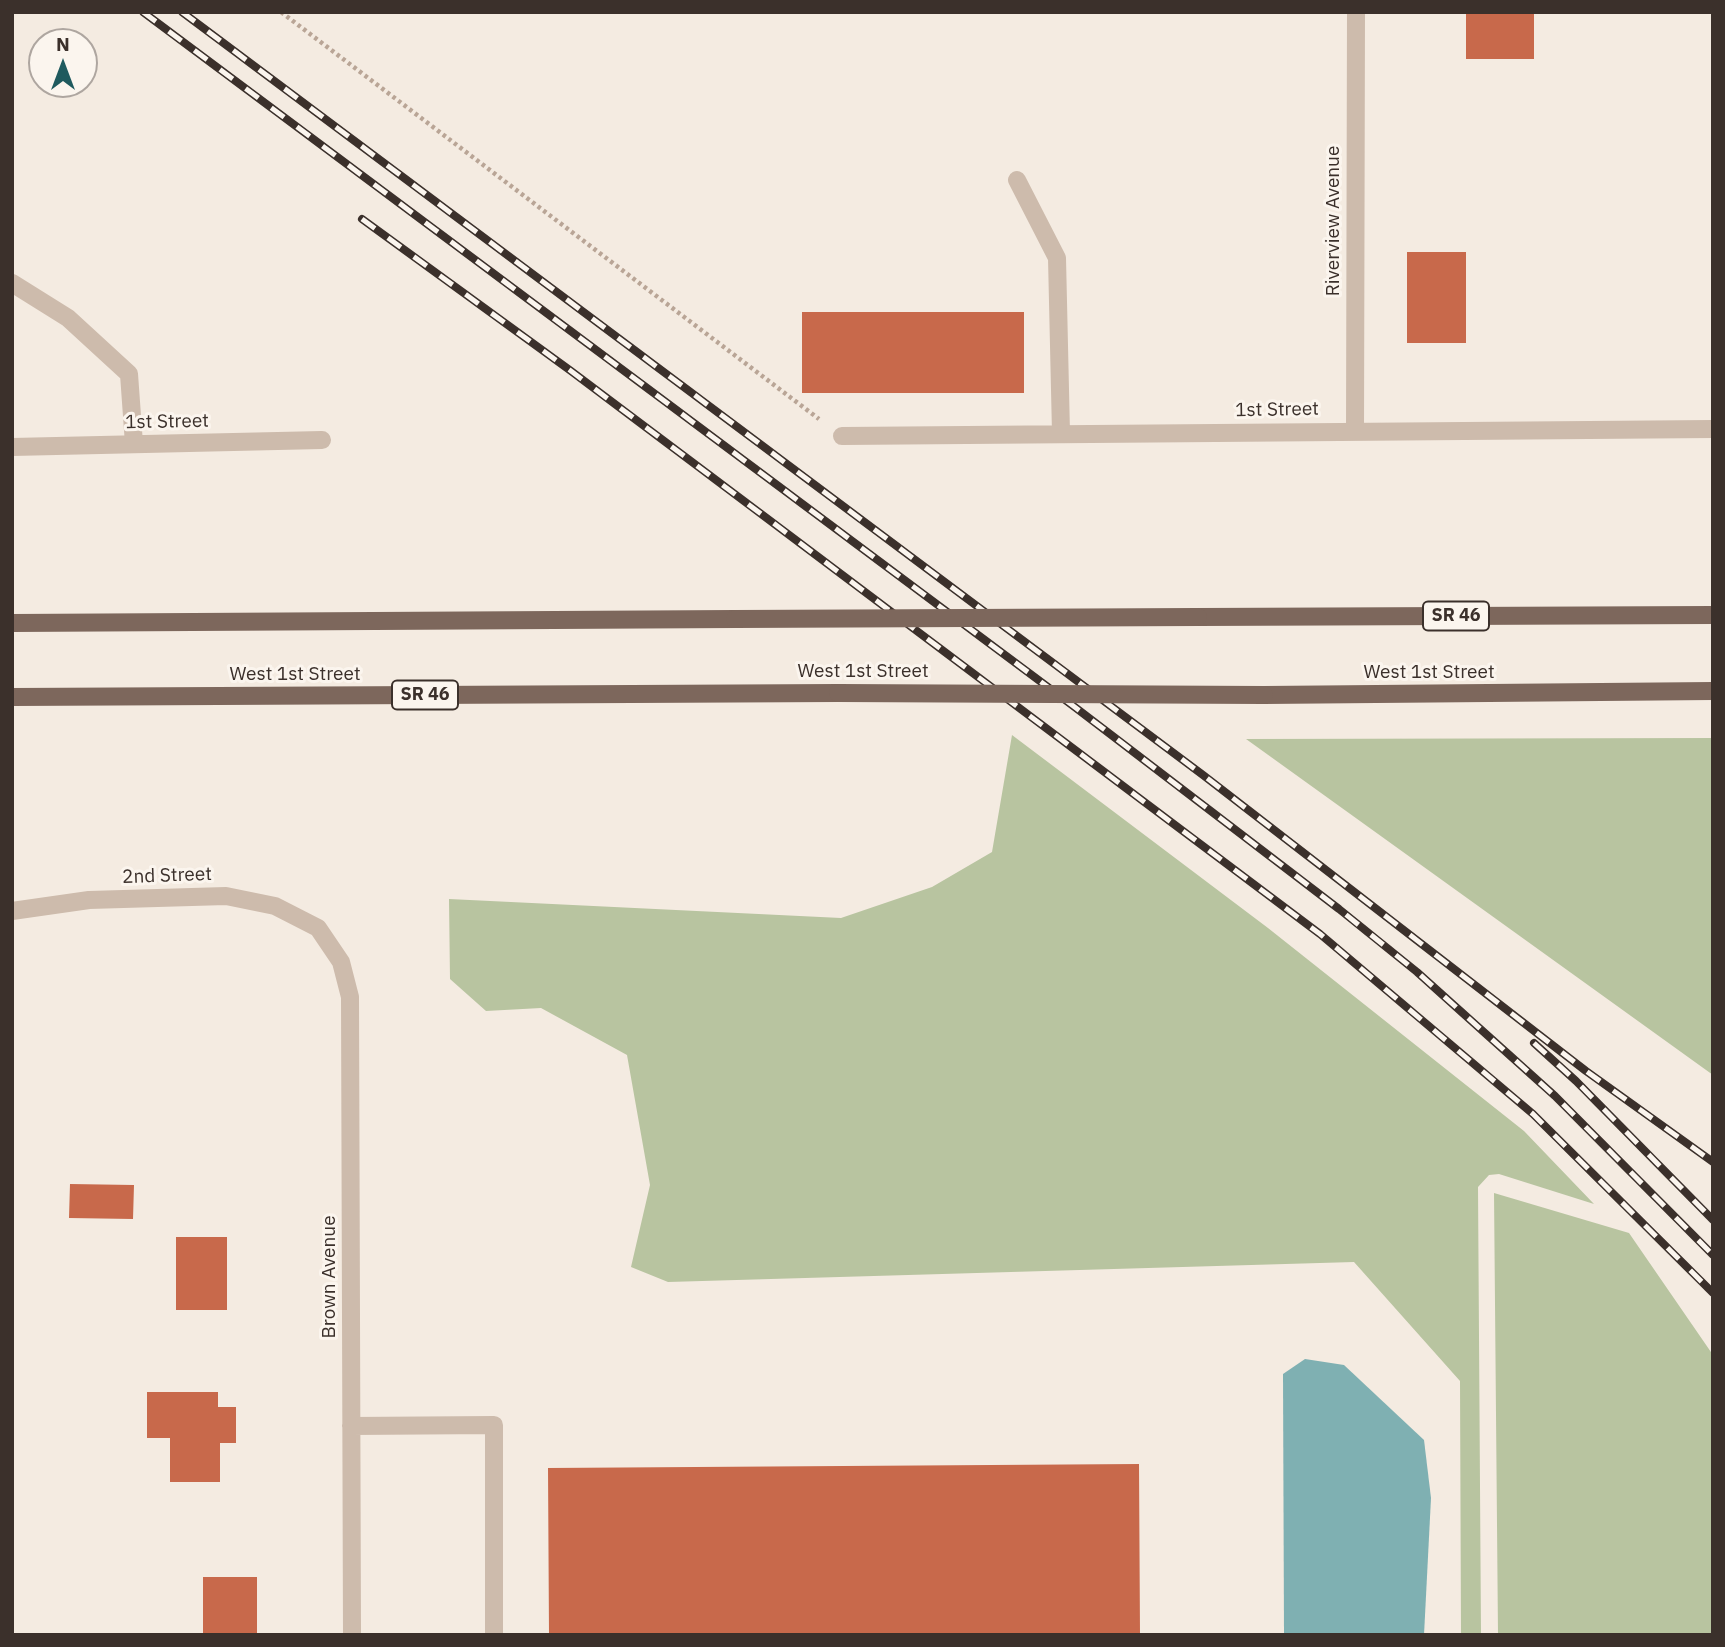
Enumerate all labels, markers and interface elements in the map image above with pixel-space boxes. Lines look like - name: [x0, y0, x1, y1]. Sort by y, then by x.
- north arrow: [28, 28, 98, 98]
- text: N: [56, 32, 70, 56]
- street label: Riverview Avenue: [1323, 146, 1345, 296]
- street label: 1st Street: [1235, 398, 1319, 422]
- street label: 1st Street: [125, 410, 209, 434]
- road number: SR 46: [1423, 602, 1489, 630]
- street label: West 1st Street: [797, 661, 929, 683]
- street label: West 1st Street: [1363, 662, 1495, 684]
- street label: West 1st Street: [229, 664, 361, 686]
- road number: SR 46: [392, 680, 458, 710]
- street label: 2nd Street: [122, 863, 212, 889]
- street label: Brown Avenue: [319, 1215, 341, 1339]

